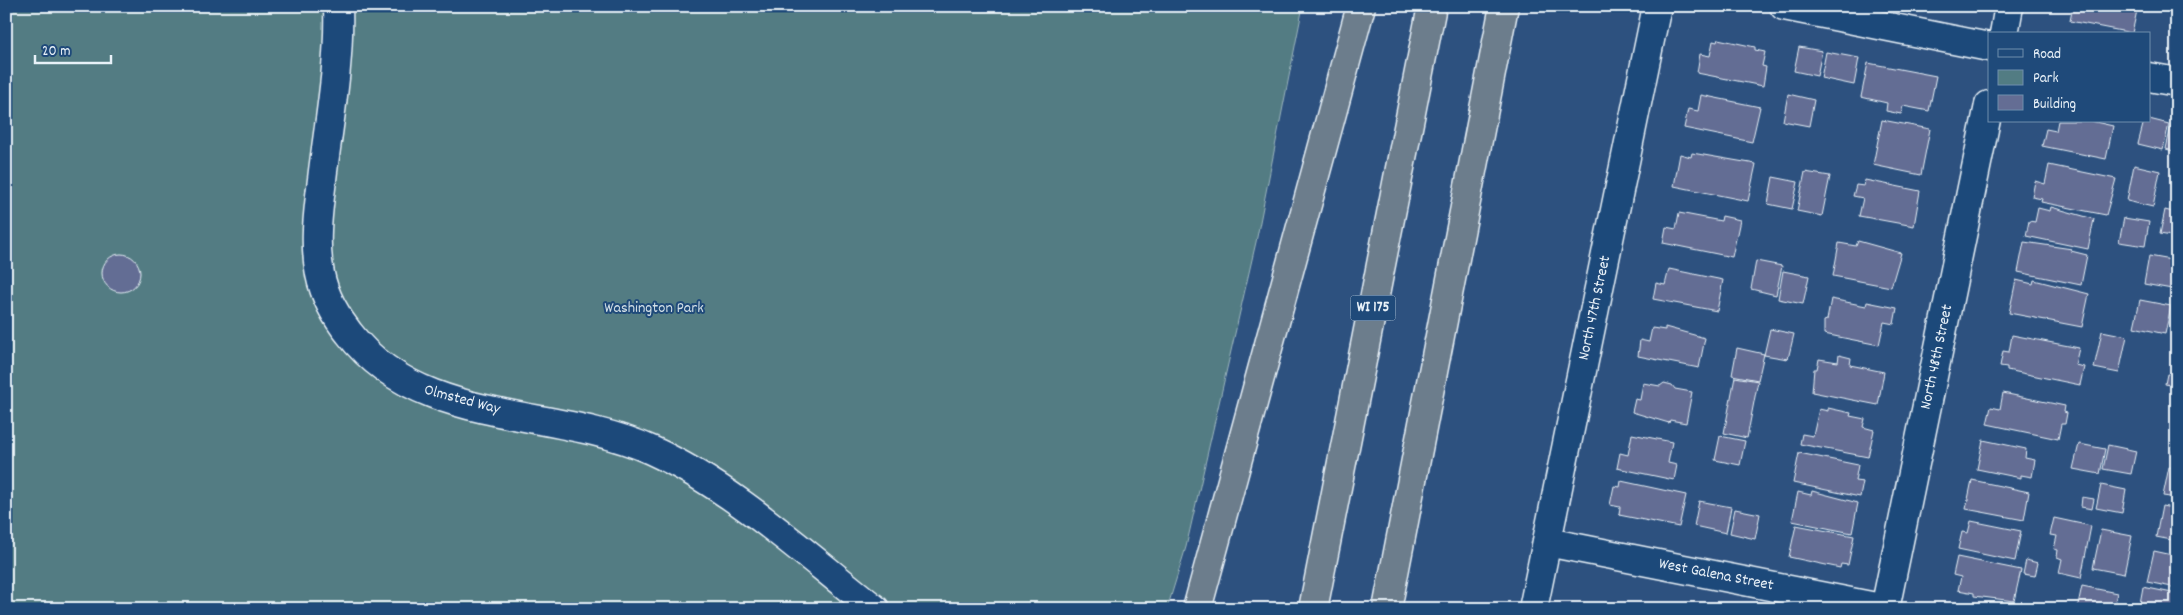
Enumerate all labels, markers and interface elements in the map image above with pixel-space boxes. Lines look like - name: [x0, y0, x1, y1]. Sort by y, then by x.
- scale bar: [35, 32, 111, 64]
- legend: [1988, 32, 2150, 122]
- text: 20 m: [42, 41, 70, 63]
- text: Road: [2033, 44, 2061, 66]
- text: Park: [2033, 68, 2059, 90]
- text: Building: [2033, 94, 2076, 116]
- street label: North 47th Street: [1573, 253, 1617, 362]
- road number: WI 175: [1350, 296, 1396, 320]
- park label: Washington Park: [604, 297, 704, 320]
- street label: North 48th Street: [1915, 302, 1959, 412]
- street label: Olmsted Way: [421, 379, 503, 421]
- street label: West Galena Street: [1657, 553, 1775, 597]

